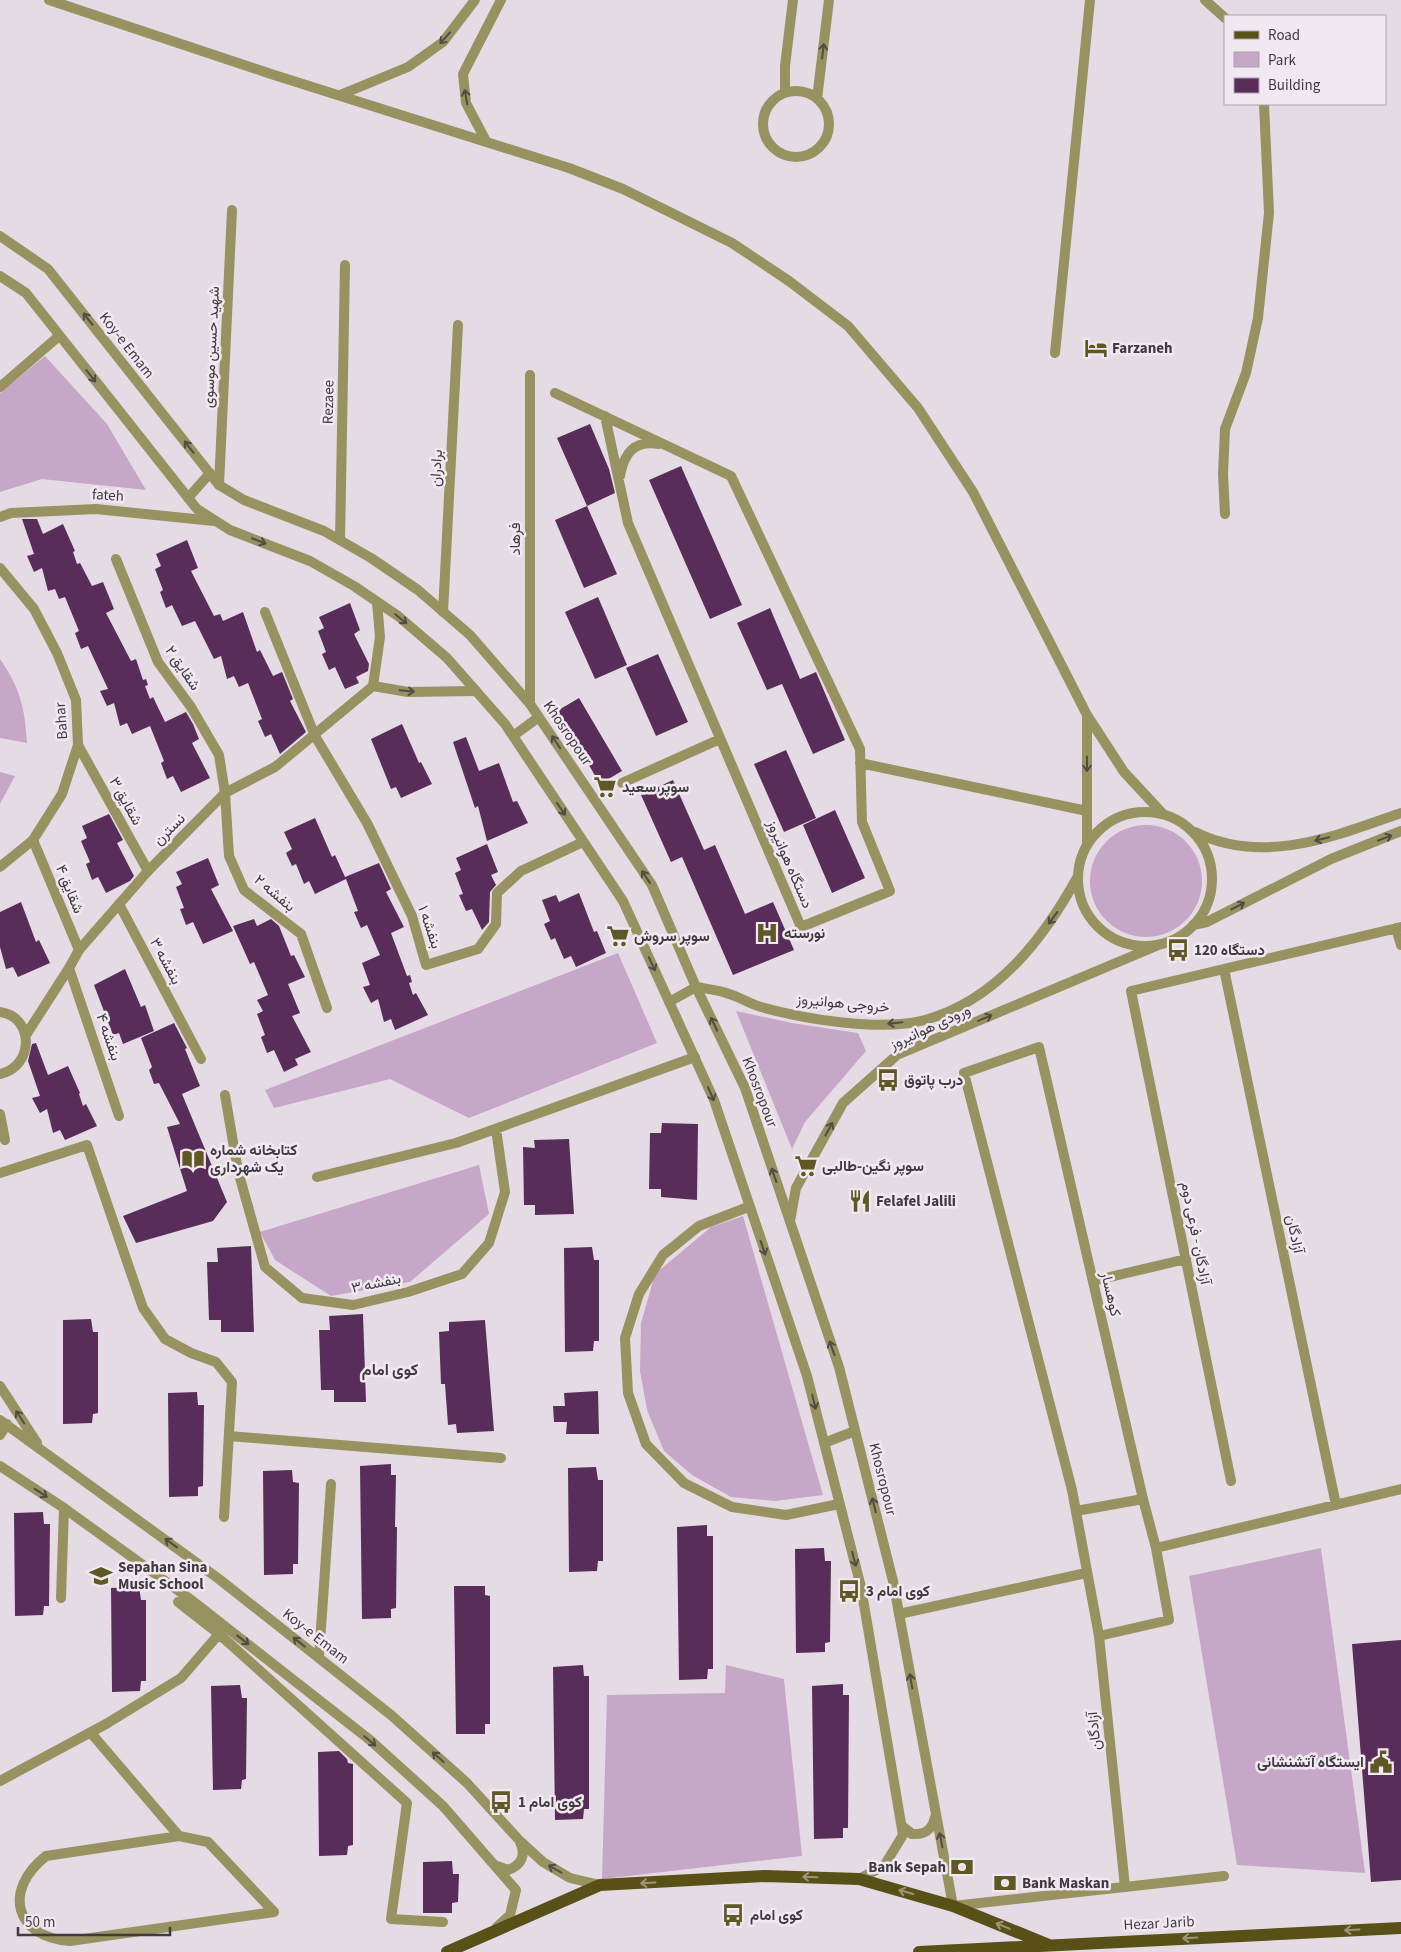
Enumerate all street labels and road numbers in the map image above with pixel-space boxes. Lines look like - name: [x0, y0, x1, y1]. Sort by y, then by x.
- street label: شهید حسین موسوی: [198, 285, 225, 408]
- street label: Koy-e Emam: [94, 308, 159, 383]
- street label: Rezaee: [318, 380, 339, 424]
- street label: برادران: [425, 449, 448, 487]
- street label: fateh: [91, 484, 124, 507]
- street label: فرهاد: [505, 522, 526, 556]
- street label: شقایق ۲: [160, 642, 205, 695]
- street label: Khosropour: [538, 697, 597, 771]
- street label: Bahar: [50, 701, 73, 740]
- street label: شقایق ۳: [104, 773, 148, 829]
- street label: نسترن: [149, 809, 190, 850]
- street label: دستگاه هوانیروز: [761, 816, 818, 912]
- street label: شقایق ۴: [50, 862, 89, 917]
- street label: بنفشه ۲: [249, 870, 300, 917]
- street label: بنفشه ۱: [412, 903, 447, 952]
- street label: بنفشه ۳: [144, 934, 187, 988]
- street label: خروجی هوانیروز: [795, 989, 890, 1018]
- street label: ورودی هوانیروز: [885, 1000, 974, 1056]
- street label: بنفشه ۴: [91, 1011, 126, 1064]
- street label: Khosropour: [736, 1054, 783, 1131]
- street label: آزادگان - فرعی دوم: [1175, 1180, 1216, 1288]
- street label: آزادگان: [1280, 1213, 1309, 1257]
- street label: بنفشه ۳: [349, 1268, 403, 1299]
- street label: کوهسار: [1095, 1269, 1126, 1319]
- street label: Khosropour: [863, 1441, 902, 1518]
- street label: Koy-e Emam: [278, 1604, 353, 1669]
- street label: آزادگان: [1082, 1709, 1107, 1751]
- street label: Hezar Jarib: [1123, 1911, 1195, 1936]

